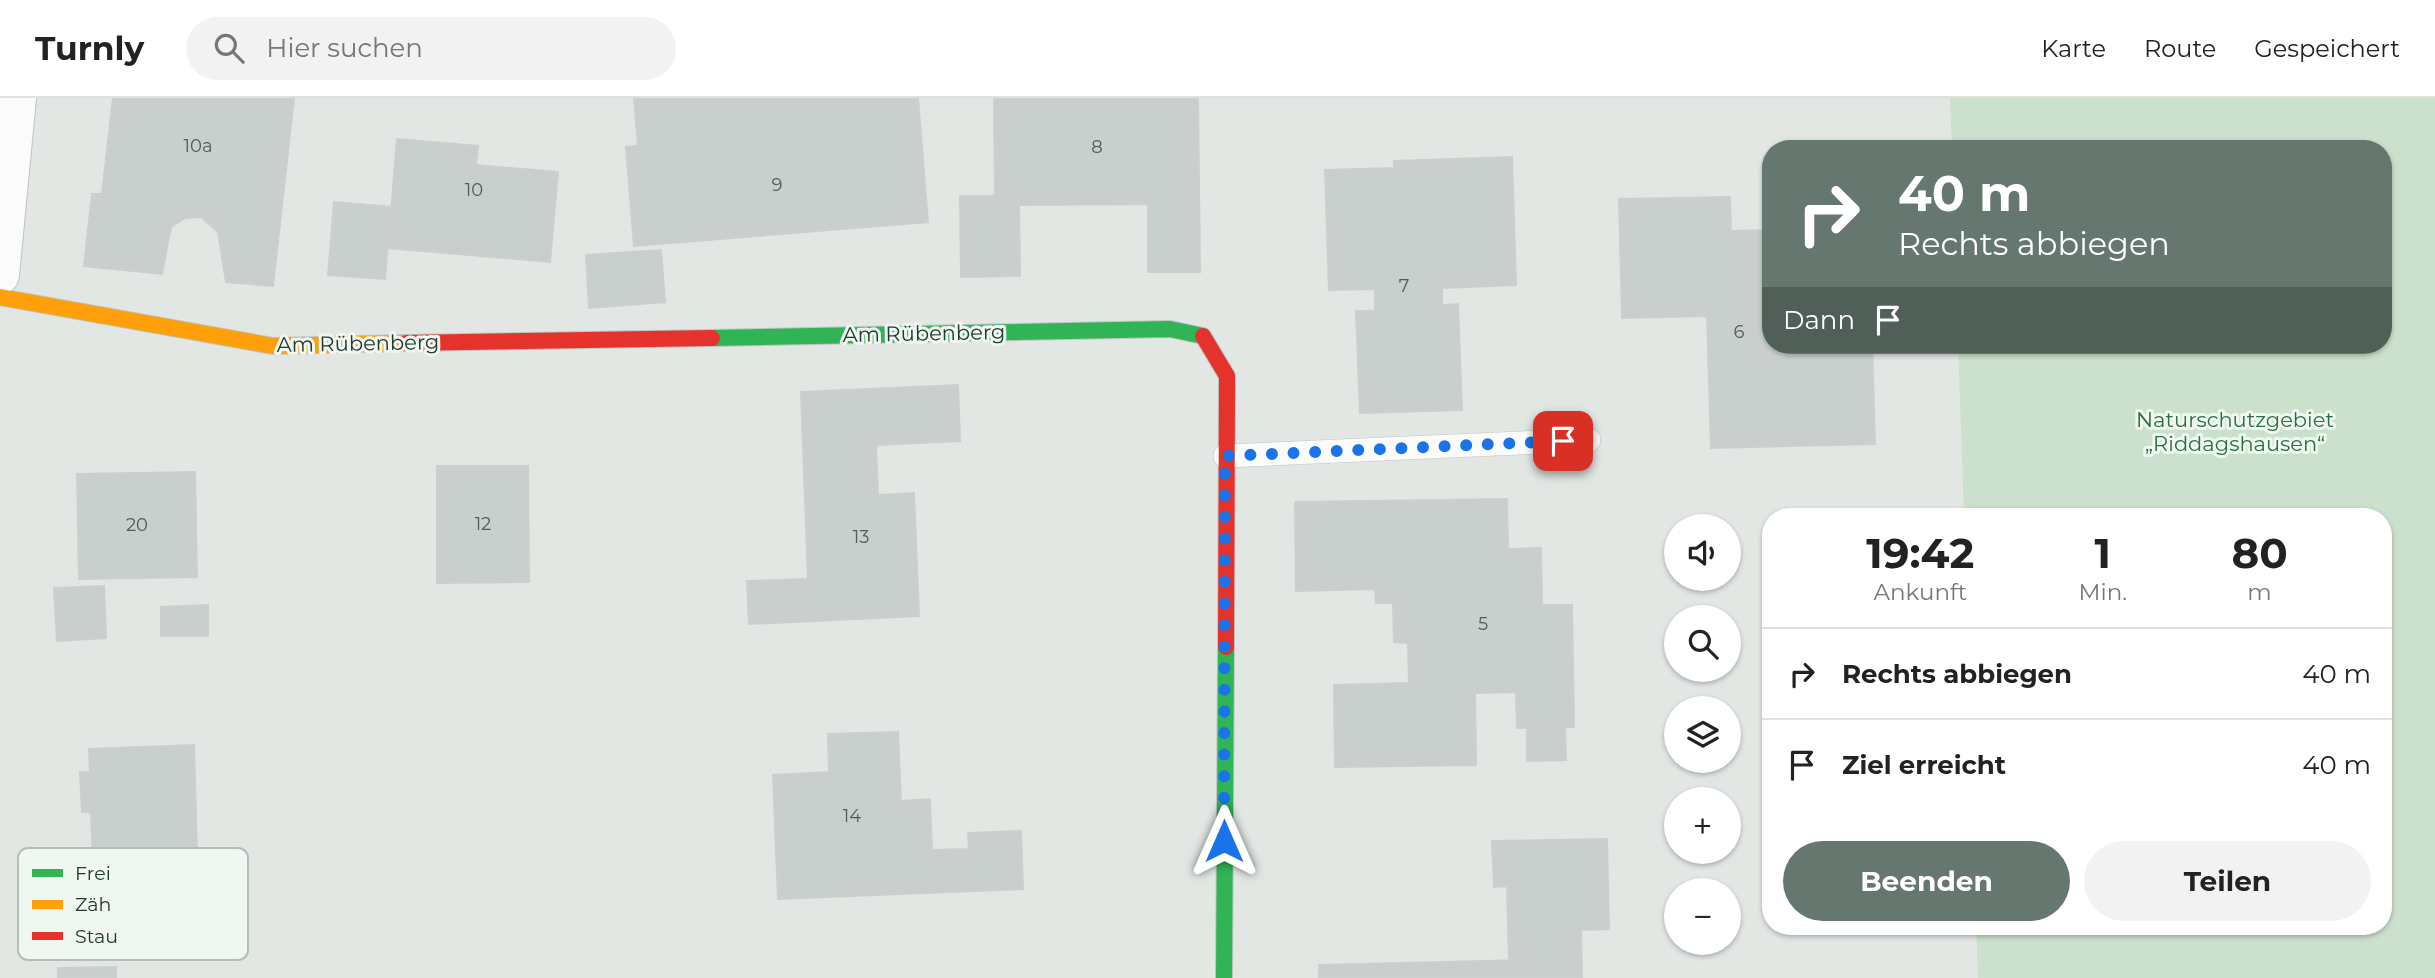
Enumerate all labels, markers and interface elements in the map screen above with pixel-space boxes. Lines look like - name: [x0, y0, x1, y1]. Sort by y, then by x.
- search box: [186, 17, 676, 80]
- text: Turnly: [35, 28, 144, 68]
- icon: search: [210, 29, 248, 67]
- text: Hier suchen: [266, 32, 423, 64]
- text: Karte: [2041, 34, 2106, 63]
- text: Route: [2144, 34, 2216, 63]
- text: Gespeichert: [2254, 34, 2400, 63]
- house number: 10a: [183, 135, 213, 157]
- house number: 8: [1091, 136, 1103, 158]
- text: 40 m: [1898, 164, 2030, 223]
- icon: right: [1783, 168, 1874, 259]
- house number: 9: [772, 174, 783, 196]
- house number: 10: [465, 179, 483, 201]
- text: Rechts abbiegen: [1898, 224, 2170, 263]
- house number: 7: [1399, 275, 1409, 297]
- icon: arrive: [1869, 301, 1907, 339]
- text: Dann: [1783, 304, 1855, 336]
- street label: Am Rübenberg: [842, 319, 1006, 347]
- house number: 6: [1734, 321, 1745, 343]
- street label: Am Rübenberg: [276, 329, 440, 357]
- park label: Naturschutzgebiet „Riddagshausen“: [2136, 407, 2334, 456]
- pin: [1533, 411, 1593, 471]
- icon: arrive: [1544, 422, 1582, 460]
- house number: 12: [475, 513, 491, 535]
- house number: 20: [126, 514, 148, 536]
- map controls: [1664, 514, 1741, 955]
- button: sound: [1664, 514, 1741, 591]
- house number: 13: [853, 526, 869, 548]
- text: 19:42: [1866, 527, 1974, 579]
- text: 1: [2095, 527, 2111, 579]
- text: 80: [2231, 527, 2288, 579]
- text: Ankunft: [1873, 578, 1967, 606]
- text: Min.: [2079, 578, 2127, 606]
- text: m: [2247, 578, 2272, 606]
- button: search: [1664, 605, 1741, 682]
- house number: 5: [1478, 613, 1488, 635]
- icon: right: [1783, 655, 1821, 693]
- text: Rechts abbiegen: [1842, 658, 2072, 690]
- text: 40 m: [2302, 658, 2371, 690]
- button: layers: [1664, 696, 1741, 773]
- icon: arrive: [1783, 746, 1821, 784]
- text: Ziel erreicht: [1842, 749, 2006, 781]
- text: 40 m: [2302, 749, 2371, 781]
- button: +: [1664, 787, 1741, 864]
- position arrow: [1187, 804, 1261, 878]
- house number: 14: [843, 805, 861, 827]
- button: Beenden: [1783, 841, 2070, 921]
- button: Teilen: [2084, 841, 2371, 921]
- legend: [18, 848, 248, 960]
- text: Frei: [75, 862, 111, 885]
- button: −: [1664, 878, 1741, 955]
- text: Zäh: [75, 893, 111, 916]
- text: Stau: [75, 925, 118, 948]

